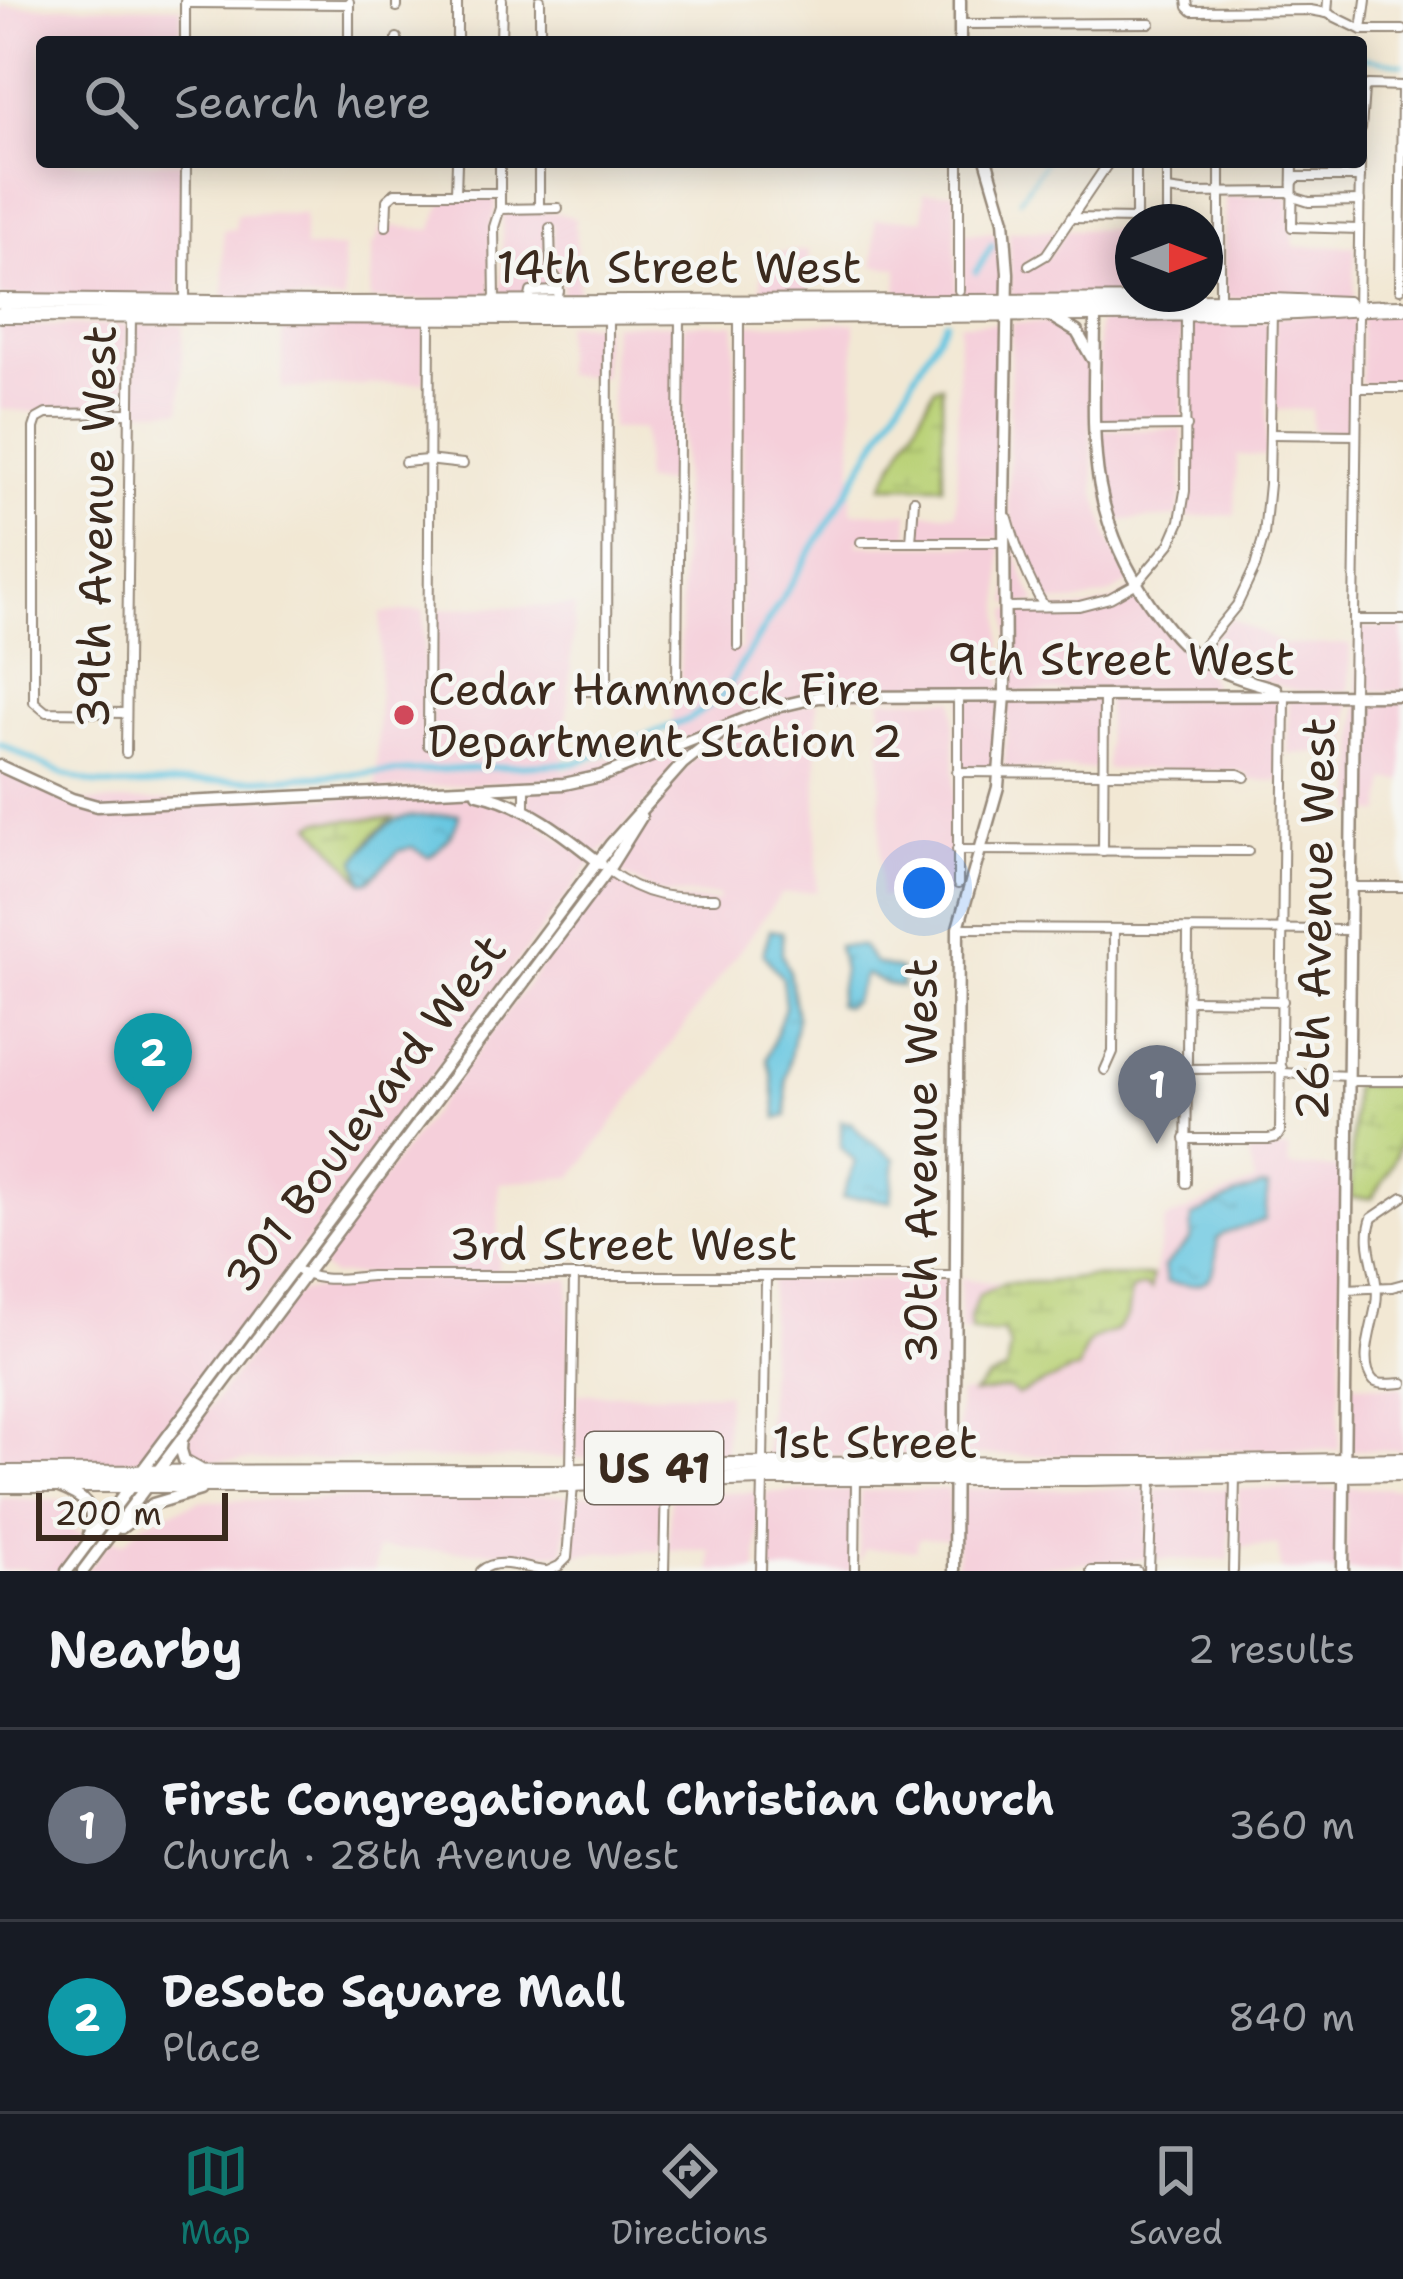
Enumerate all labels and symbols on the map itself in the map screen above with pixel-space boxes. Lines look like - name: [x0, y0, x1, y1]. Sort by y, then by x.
- north arrow: [1115, 204, 1223, 312]
- street label: 14th Street West: [496, 237, 862, 297]
- street label: 39th Avenue West: [62, 325, 130, 729]
- street label: 9th Street West: [947, 629, 1295, 689]
- place label: Cedar Hammock Fire Department Station 2: [428, 659, 903, 771]
- marker: Cedar Hammock Fire Department Station 2: [391, 702, 417, 728]
- street label: 26th Avenue West: [1281, 717, 1349, 1121]
- your location: [894, 858, 954, 918]
- street label: 301 Boulevard West: [210, 922, 520, 1304]
- street label: 30th Avenue West: [891, 958, 951, 1364]
- pin: 2: [114, 1013, 192, 1112]
- pin: 1: [1118, 1045, 1196, 1144]
- street label: 3rd Street West: [449, 1214, 797, 1274]
- street label: 1st Street: [772, 1412, 978, 1472]
- road number: US 41: [585, 1432, 723, 1504]
- scale bar: [36, 1487, 228, 1540]

